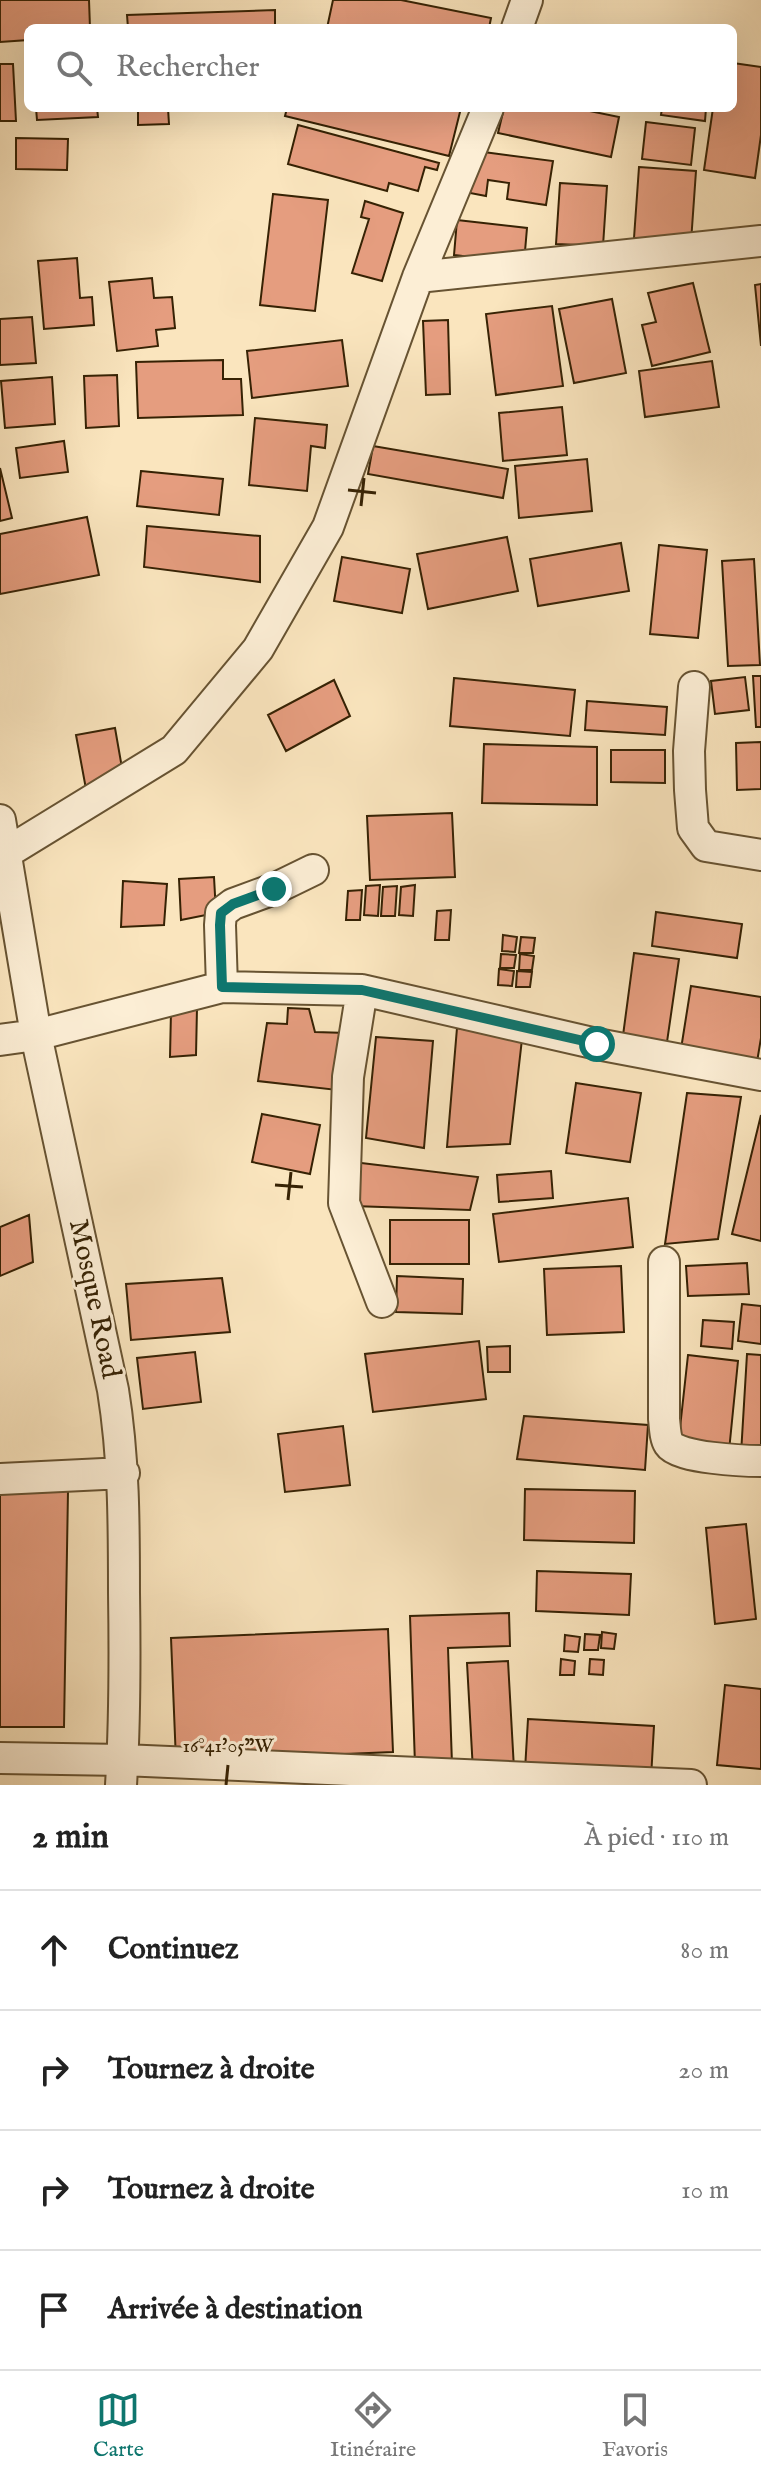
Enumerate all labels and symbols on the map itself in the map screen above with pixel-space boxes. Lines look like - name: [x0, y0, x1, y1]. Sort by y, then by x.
- route end: [256, 871, 292, 907]
- route start: [579, 1026, 615, 1062]
- street label: Mosque Road: [60, 1216, 128, 1382]
- text: 16°41'05"W: [182, 1734, 274, 1759]

